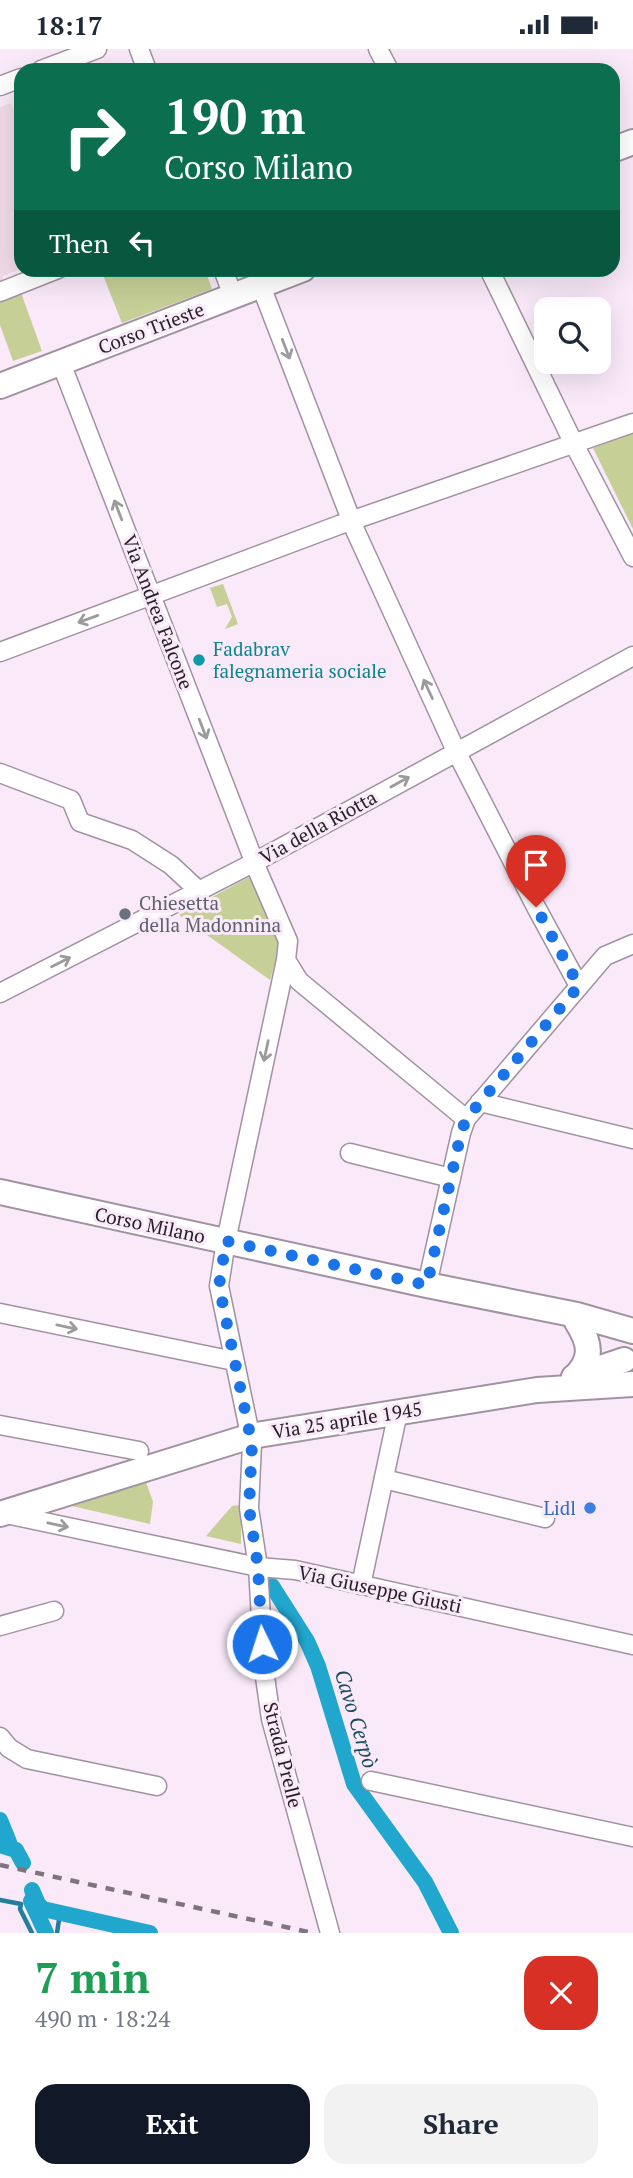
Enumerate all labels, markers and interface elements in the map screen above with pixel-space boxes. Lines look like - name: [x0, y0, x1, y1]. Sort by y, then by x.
- text: 18:17: [35, 8, 103, 42]
- text: 190 m: [164, 83, 306, 148]
- icon: right: [49, 91, 140, 182]
- text: Corso Milano: [164, 146, 353, 188]
- icon: left: [123, 224, 161, 262]
- text: Then: [49, 226, 109, 260]
- street label: Corso Trieste: [94, 296, 207, 359]
- map controls: [534, 297, 611, 374]
- button: search: [534, 297, 611, 374]
- one-way arrow: [280, 338, 293, 359]
- one-way arrow: [111, 499, 123, 521]
- street label: Via Andrea Falcone: [117, 531, 200, 693]
- one-way arrow: [77, 614, 99, 627]
- place label: Fadabrav falegnameria sociale: [213, 636, 387, 683]
- marker: Fadabrav falegnameria sociale: [191, 652, 207, 668]
- one-way arrow: [421, 679, 434, 700]
- one-way arrow: [198, 717, 211, 739]
- one-way arrow: [390, 775, 410, 789]
- street label: Via della Riotta: [255, 784, 381, 869]
- pin: [506, 835, 566, 907]
- icon: arrive: [517, 846, 555, 884]
- place label: Chiesetta della Madonnina: [139, 890, 281, 937]
- marker: Chiesetta della Madonnina: [117, 906, 133, 922]
- one-way arrow: [50, 954, 71, 968]
- one-way arrow: [259, 1039, 273, 1062]
- street label: Corso Milano: [93, 1201, 208, 1248]
- one-way arrow: [55, 1321, 78, 1335]
- street label: Via 25 aprile 1945: [270, 1395, 424, 1444]
- place label: Lidl: [544, 1495, 576, 1520]
- marker: Lidl: [582, 1500, 598, 1516]
- one-way arrow: [46, 1518, 69, 1532]
- street label: Via Giuseppe Giusti: [296, 1559, 464, 1618]
- position arrow: [225, 1607, 299, 1681]
- water label: Cavo Cerpò: [329, 1666, 385, 1771]
- street label: Strada Prelle: [258, 1699, 309, 1810]
- text: 7 min: [35, 1949, 150, 2005]
- button: close: [524, 1956, 598, 2030]
- text: 490 m · 18:24: [35, 2003, 170, 2034]
- button: Exit: [35, 2084, 310, 2164]
- button: Share: [324, 2084, 598, 2164]

